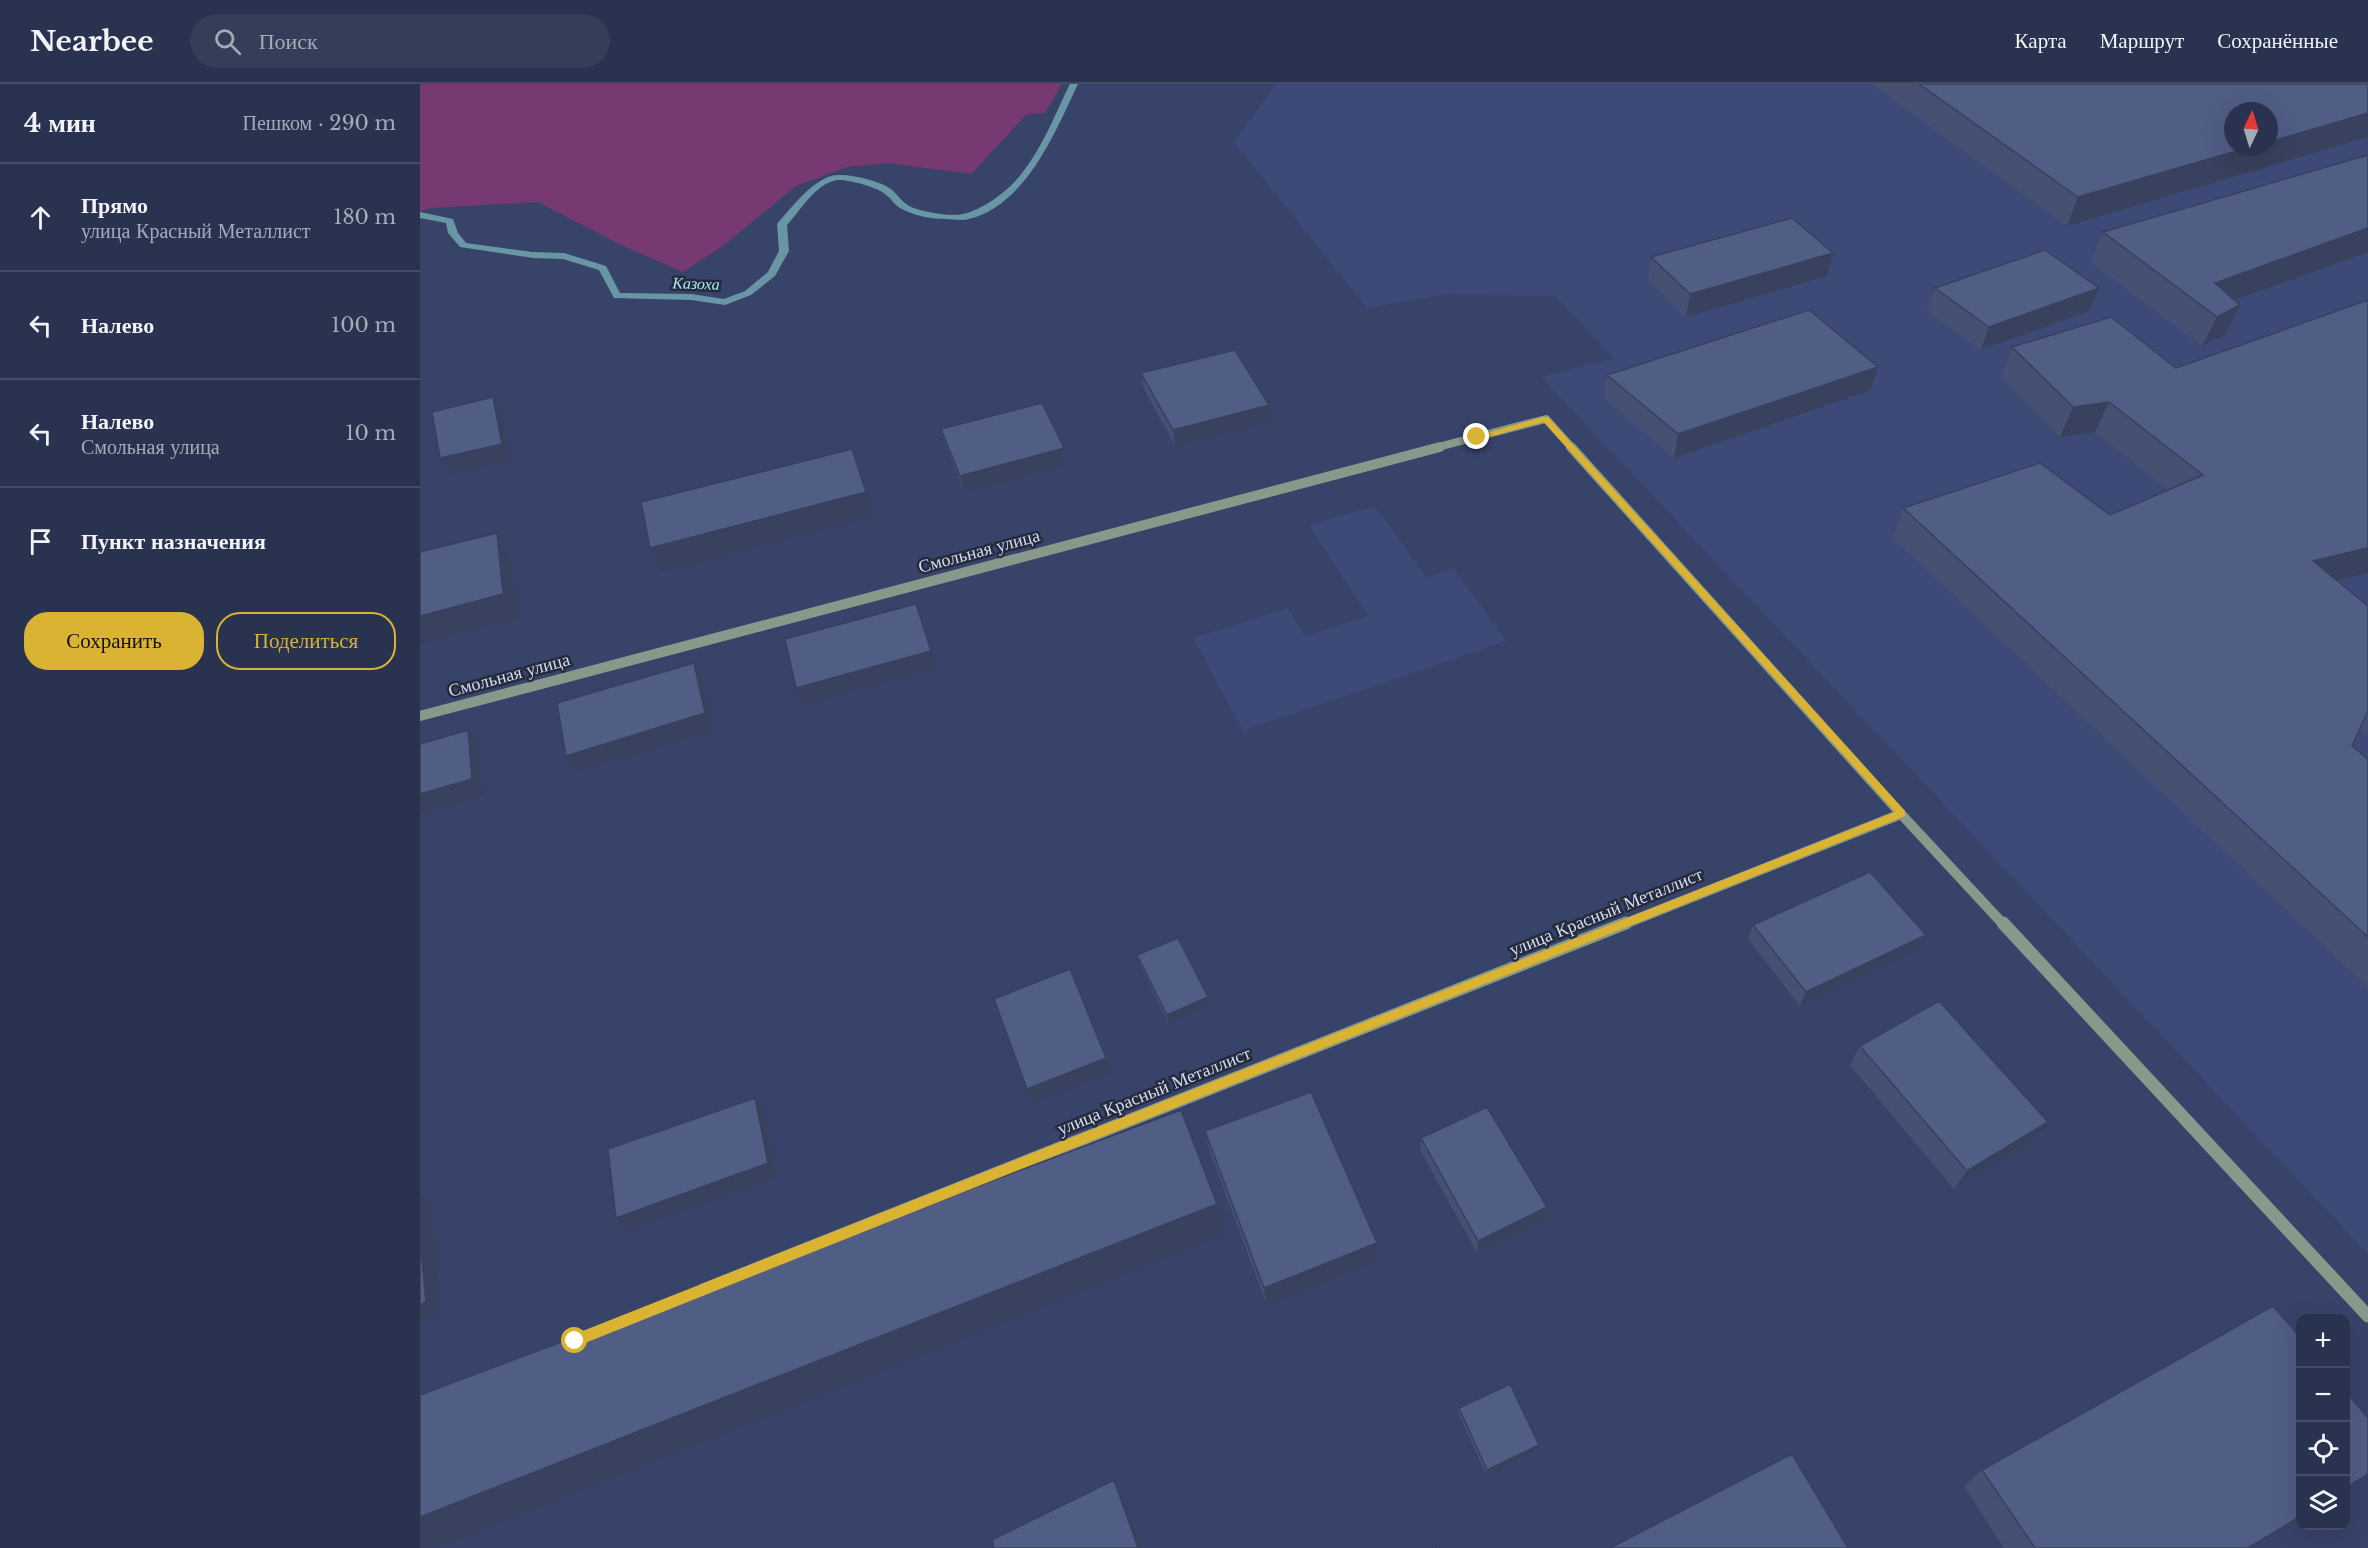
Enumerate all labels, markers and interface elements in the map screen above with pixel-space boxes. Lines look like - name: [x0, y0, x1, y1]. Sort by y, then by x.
- search box: [190, 14, 610, 68]
- text: Nearbee: [30, 24, 154, 59]
- icon: search: [211, 25, 244, 58]
- text: Поиск: [259, 28, 318, 55]
- text: Карта: [2015, 28, 2067, 54]
- text: Маршрут: [2100, 28, 2184, 54]
- text: Сохранённые: [2217, 28, 2338, 54]
- north arrow: [2224, 102, 2278, 156]
- text: 4 мин: [24, 107, 96, 139]
- text: Пешком · 290 m: [242, 111, 396, 135]
- text: Прямо: [81, 192, 148, 219]
- icon: ahead: [24, 201, 57, 234]
- text: 180 m: [333, 205, 396, 229]
- text: улица Красный Металлист: [81, 219, 311, 243]
- water label: Казоха: [671, 272, 720, 294]
- icon: left: [24, 309, 57, 342]
- text: Налево: [81, 312, 154, 339]
- text: 100 m: [331, 313, 396, 337]
- text: Налево: [81, 408, 154, 435]
- icon: left: [24, 417, 57, 450]
- text: 10 m: [346, 421, 396, 445]
- route end: [1463, 423, 1489, 449]
- text: Смольная улица: [81, 435, 220, 459]
- street label: Смольная улица: [916, 524, 1042, 578]
- icon: arrive: [24, 525, 57, 558]
- text: Пункт назначения: [81, 528, 266, 555]
- button: Сохранить: [24, 612, 204, 670]
- button: Поделиться: [216, 612, 396, 670]
- street label: Смольная улица: [446, 648, 572, 702]
- street label: улица Красный Металлист: [1506, 863, 1706, 961]
- street label: улица Красный Металлист: [1054, 1042, 1254, 1140]
- map controls: [2296, 1314, 2350, 1530]
- button: +: [2296, 1314, 2350, 1368]
- route start: [561, 1327, 587, 1353]
- button: −: [2296, 1368, 2350, 1422]
- button: locate: [2296, 1422, 2350, 1476]
- button: layers: [2296, 1476, 2350, 1530]

